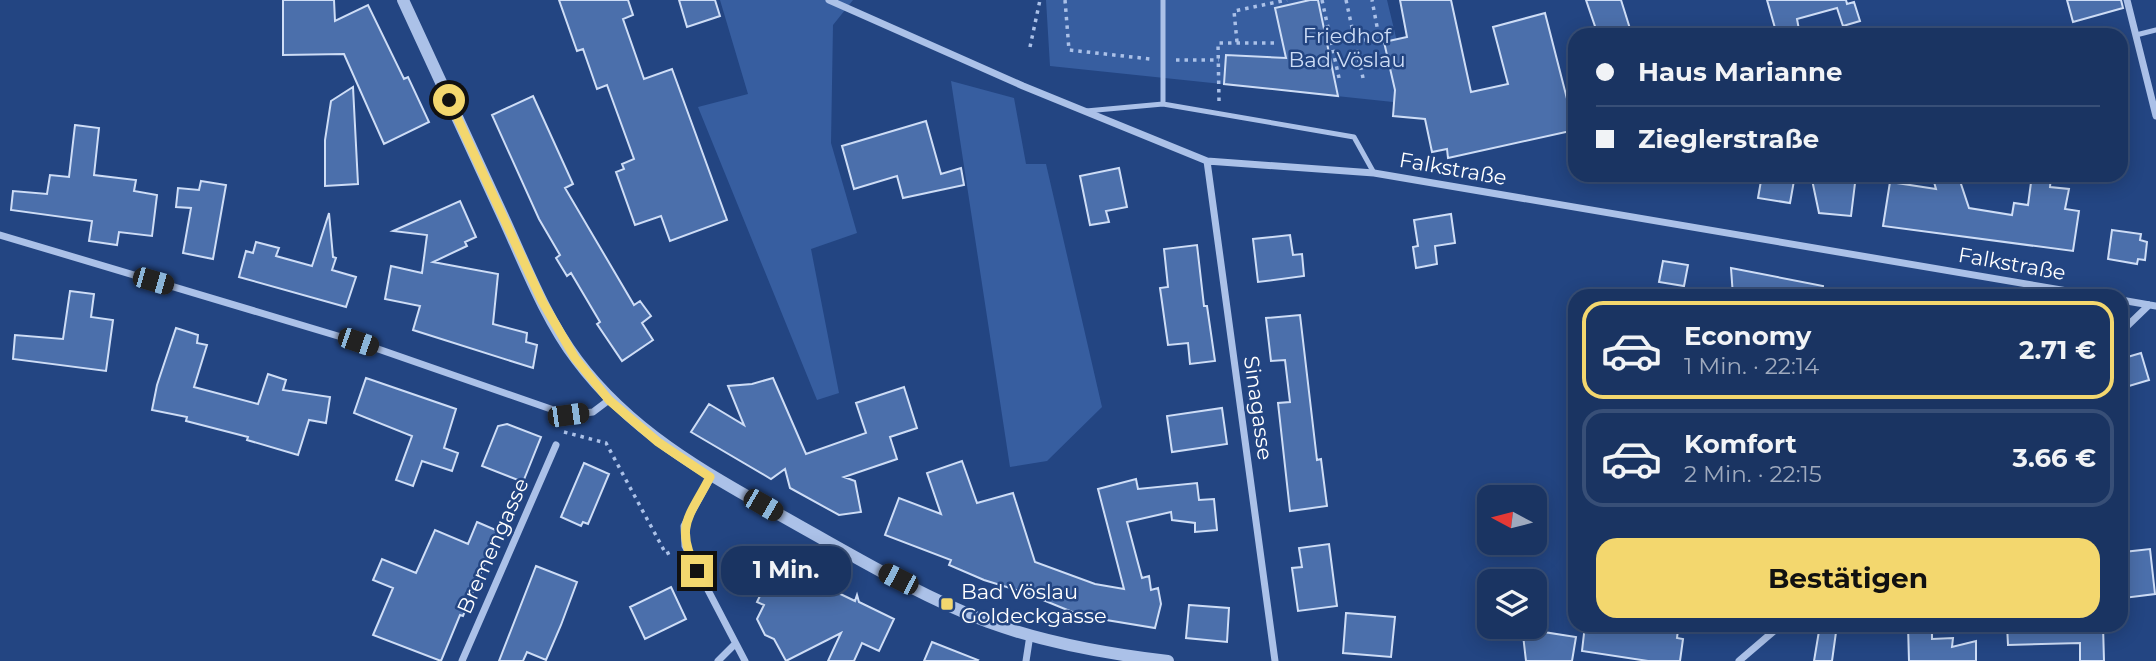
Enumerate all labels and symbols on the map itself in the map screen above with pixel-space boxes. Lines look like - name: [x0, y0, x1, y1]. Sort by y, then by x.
- park label: Friedhof Bad Vöslau: [1288, 23, 1406, 72]
- route start: [433, 84, 465, 116]
- street label: Falkstraße: [1397, 147, 1509, 190]
- street label: Falkstraße: [1956, 242, 2068, 285]
- car: [130, 265, 177, 297]
- car: [335, 325, 382, 359]
- street label: Sinagasse: [1239, 354, 1278, 462]
- car: [546, 402, 591, 428]
- street label: Bremengasse: [451, 474, 534, 617]
- car: [740, 485, 787, 525]
- north arrow: [1477, 485, 1547, 555]
- callout: 1 Min.: [722, 546, 851, 596]
- route end: [681, 555, 713, 587]
- car: [875, 560, 922, 598]
- place label: Bad Vöslau Goldeckgasse: [961, 579, 1107, 628]
- marker: Bad Vöslau Goldeckgasse: [939, 596, 955, 612]

